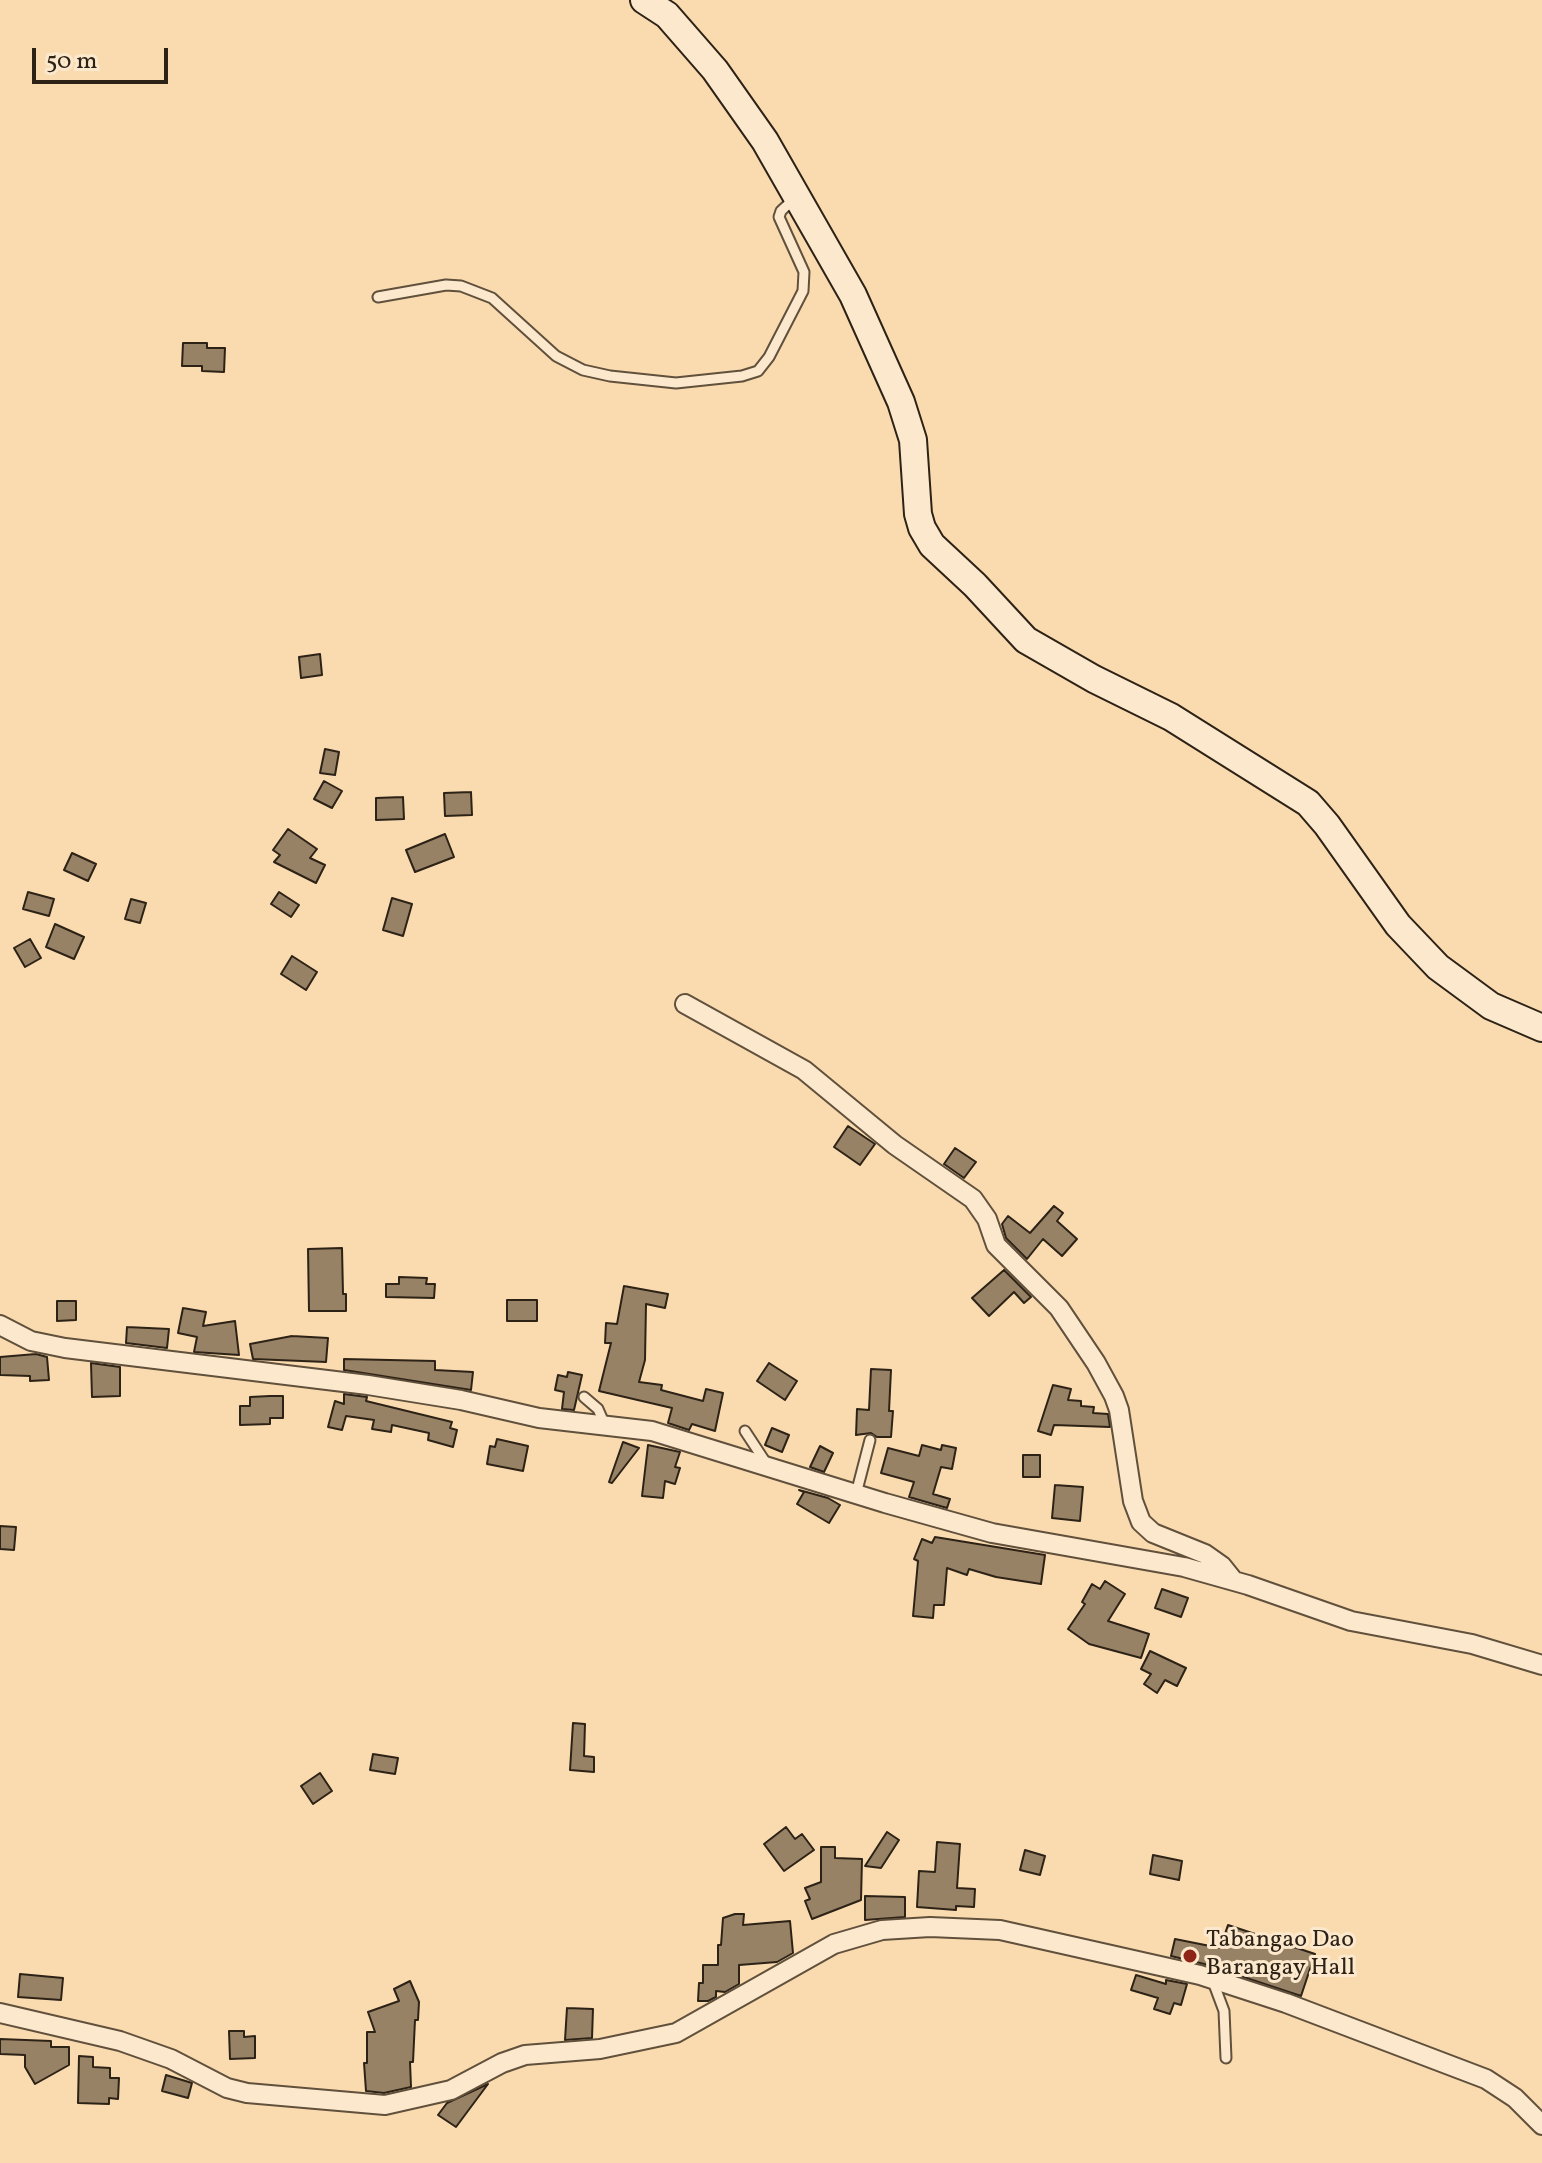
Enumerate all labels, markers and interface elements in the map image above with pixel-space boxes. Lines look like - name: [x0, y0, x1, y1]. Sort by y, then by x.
- scale bar: [36, 32, 172, 82]
- text: 50 m: [46, 45, 98, 79]
- place label: Tabangao Dao Barangay Hall: [1206, 1928, 1355, 1984]
- marker: Tabangao Dao Barangay Hall: [1181, 1947, 1199, 1965]

